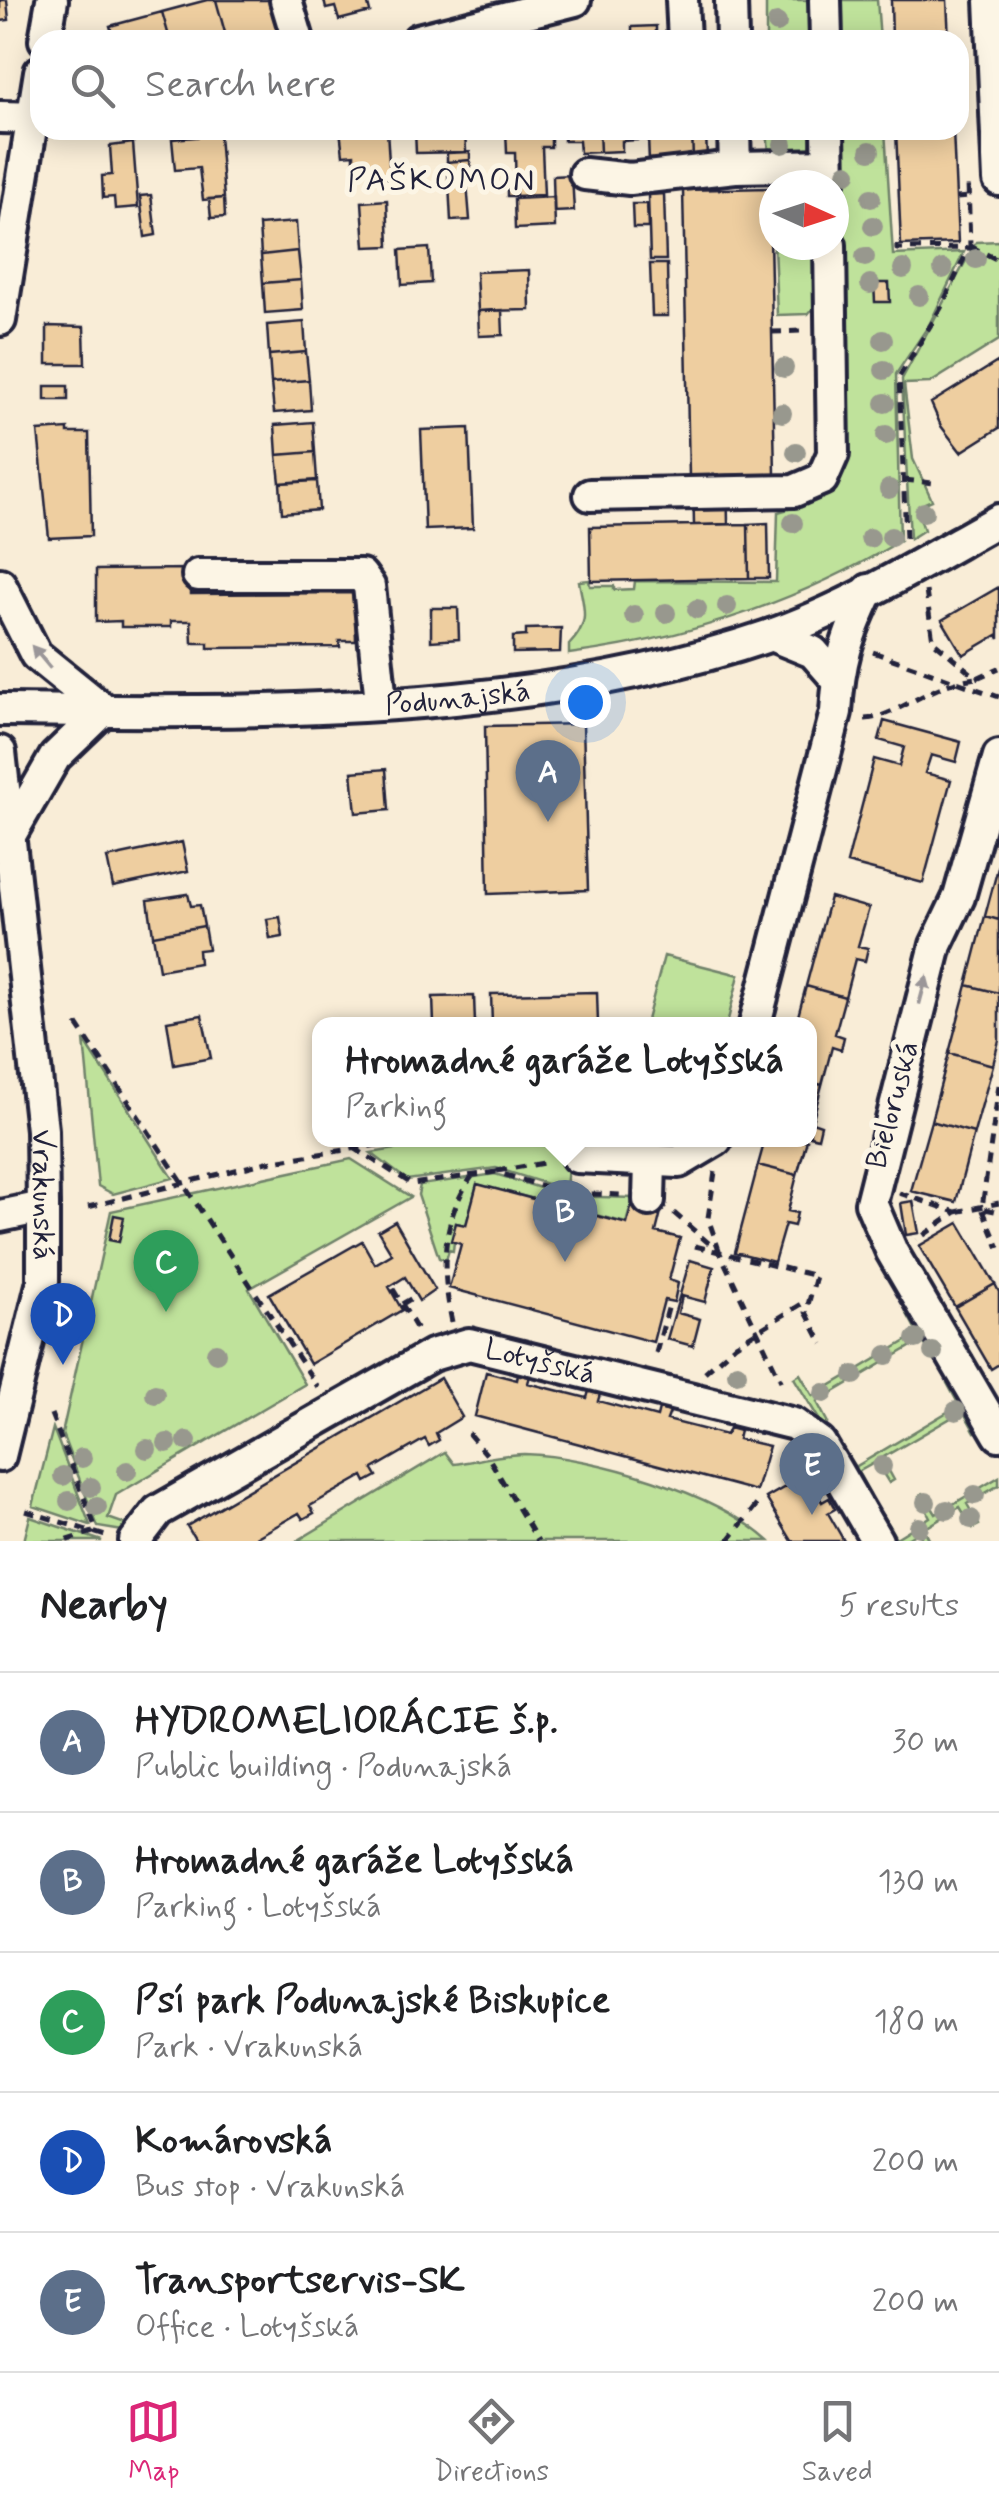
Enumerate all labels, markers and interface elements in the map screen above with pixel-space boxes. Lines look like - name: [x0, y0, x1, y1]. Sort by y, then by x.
- search box: [30, 30, 969, 140]
- icon: search: [65, 58, 120, 113]
- text: Search here: [145, 61, 336, 110]
- district label: PAŠKOMON: [347, 160, 537, 202]
- north arrow: [759, 170, 849, 260]
- one-way arrow: [30, 645, 52, 670]
- street label: Podunajská: [384, 671, 532, 724]
- your location: [560, 677, 611, 728]
- pin: A: [516, 740, 580, 822]
- one-way arrow: [916, 975, 932, 1006]
- popup: [312, 1017, 817, 1147]
- text: Hromadné garáže Lotyšská: [345, 1037, 784, 1086]
- street label: Bieloruská: [857, 1037, 929, 1173]
- text: Parking: [345, 1086, 447, 1128]
- street label: Vrakunská: [22, 1129, 63, 1260]
- pin: B: [532, 1180, 598, 1262]
- pin: C: [134, 1230, 198, 1312]
- pin: D: [30, 1282, 96, 1365]
- street label: Lotyšská: [481, 1329, 599, 1394]
- pin: E: [780, 1432, 844, 1515]
- text: Nearby: [40, 1579, 168, 1634]
- text: 5 results: [839, 1585, 959, 1627]
- text: HYDROMELIORÁCIE š.p.: [135, 1697, 558, 1746]
- text: A: [62, 1721, 83, 1763]
- text: 30 m: [892, 1721, 959, 1763]
- text: Public building · Podunajská: [135, 1746, 512, 1788]
- text: Hromadné garáže Lotyšská: [135, 1837, 574, 1886]
- text: B: [62, 1861, 83, 1903]
- text: 130 m: [878, 1861, 959, 1903]
- text: Parking · Lotyšská: [135, 1886, 382, 1928]
- text: Psí park Podunajské Biskupice: [135, 1977, 610, 2026]
- text: C: [61, 2001, 84, 2043]
- text: 180 m: [874, 2001, 959, 2043]
- text: Park · Vrakunská: [135, 2026, 363, 2068]
- text: Komárovská: [135, 2117, 332, 2166]
- text: D: [61, 2141, 84, 2183]
- text: 200 m: [872, 2141, 959, 2183]
- text: Bus stop · Vrakunská: [135, 2166, 405, 2208]
- text: Transportservis-SK: [135, 2257, 465, 2306]
- text: E: [63, 2281, 82, 2323]
- text: 200 m: [872, 2281, 959, 2323]
- text: Office · Lotyšská: [135, 2306, 359, 2348]
- tab: Map: [126, 2394, 181, 2491]
- tab: Directions: [434, 2394, 549, 2491]
- tab: Saved: [802, 2394, 873, 2491]

